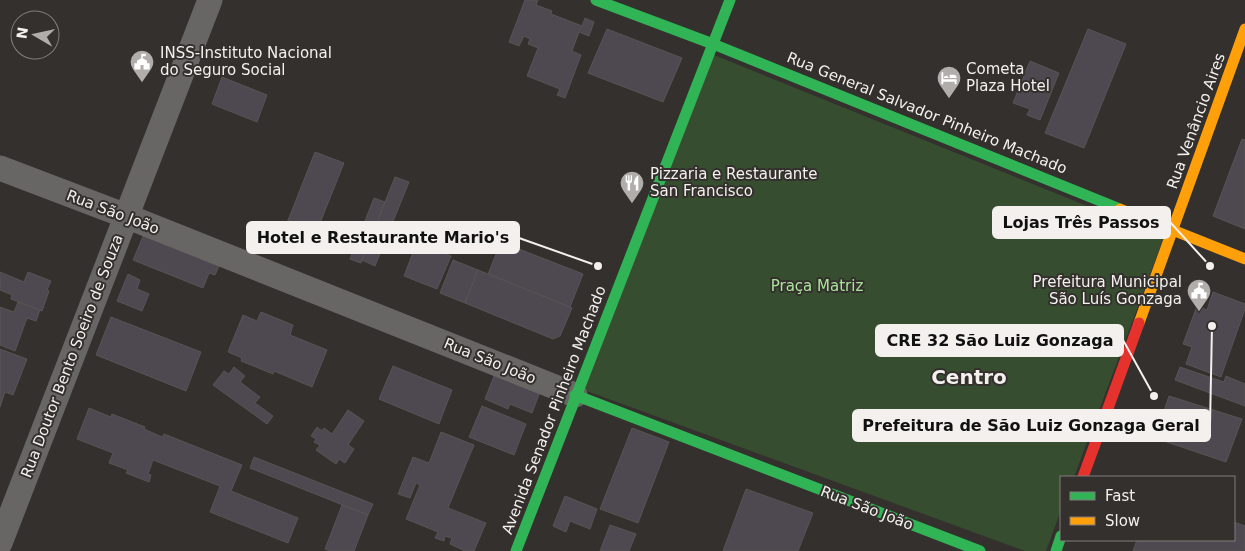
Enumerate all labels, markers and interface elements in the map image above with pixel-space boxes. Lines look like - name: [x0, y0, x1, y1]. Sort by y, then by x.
- north arrow: [10, 10, 60, 60]
- text: N: [13, 26, 31, 40]
- place label: INSS-Instituto Nacional do Seguro Social: [160, 44, 332, 79]
- street label: Rua General Salvador Pinheiro Machado: [784, 48, 1070, 178]
- public building icon: INSS-Instituto Nacional do Seguro Social: [129, 49, 155, 83]
- street label: Rua Venâncio Aires: [1163, 50, 1229, 191]
- place label: Cometa Plaza Hotel: [966, 60, 1050, 95]
- hotel icon: Cometa Plaza Hotel: [936, 65, 962, 99]
- place label: Pizzaria e Restaurante San Francisco: [650, 165, 817, 200]
- restaurant icon: Pizzaria e Restaurante San Francisco: [619, 170, 645, 204]
- street label: Rua São João: [64, 186, 162, 238]
- callout: Lojas Três Passos: [993, 207, 1170, 238]
- text: Lojas Três Passos: [1002, 213, 1160, 232]
- callout: Hotel e Restaurante Mario's: [247, 222, 519, 253]
- text: Hotel e Restaurante Mario's: [257, 228, 509, 247]
- street label: Rua Doutor Bento Soeiro de Souza: [17, 232, 127, 480]
- place label: Prefeitura Municipal São Luís Gonzaga: [1033, 273, 1182, 308]
- park label: Praça Matriz: [771, 277, 863, 295]
- public building icon: Prefeitura Municipal São Luís Gonzaga: [1186, 278, 1212, 312]
- street label: Avenida Senador Pinheiro Machado: [498, 283, 610, 537]
- callout: CRE 32 São Luiz Gonzaga: [876, 325, 1123, 356]
- text: CRE 32 São Luiz Gonzaga: [886, 331, 1114, 350]
- street label: Rua São João: [441, 334, 539, 388]
- district label: Centro: [931, 365, 1007, 389]
- callout: Prefeitura de São Luiz Gonzaga Geral: [853, 410, 1210, 441]
- text: Prefeitura de São Luiz Gonzaga Geral: [862, 416, 1200, 435]
- legend: [1060, 476, 1235, 541]
- street label: Rua São João: [818, 482, 916, 534]
- text: Fast: [1105, 487, 1135, 505]
- text: Slow: [1105, 512, 1140, 530]

